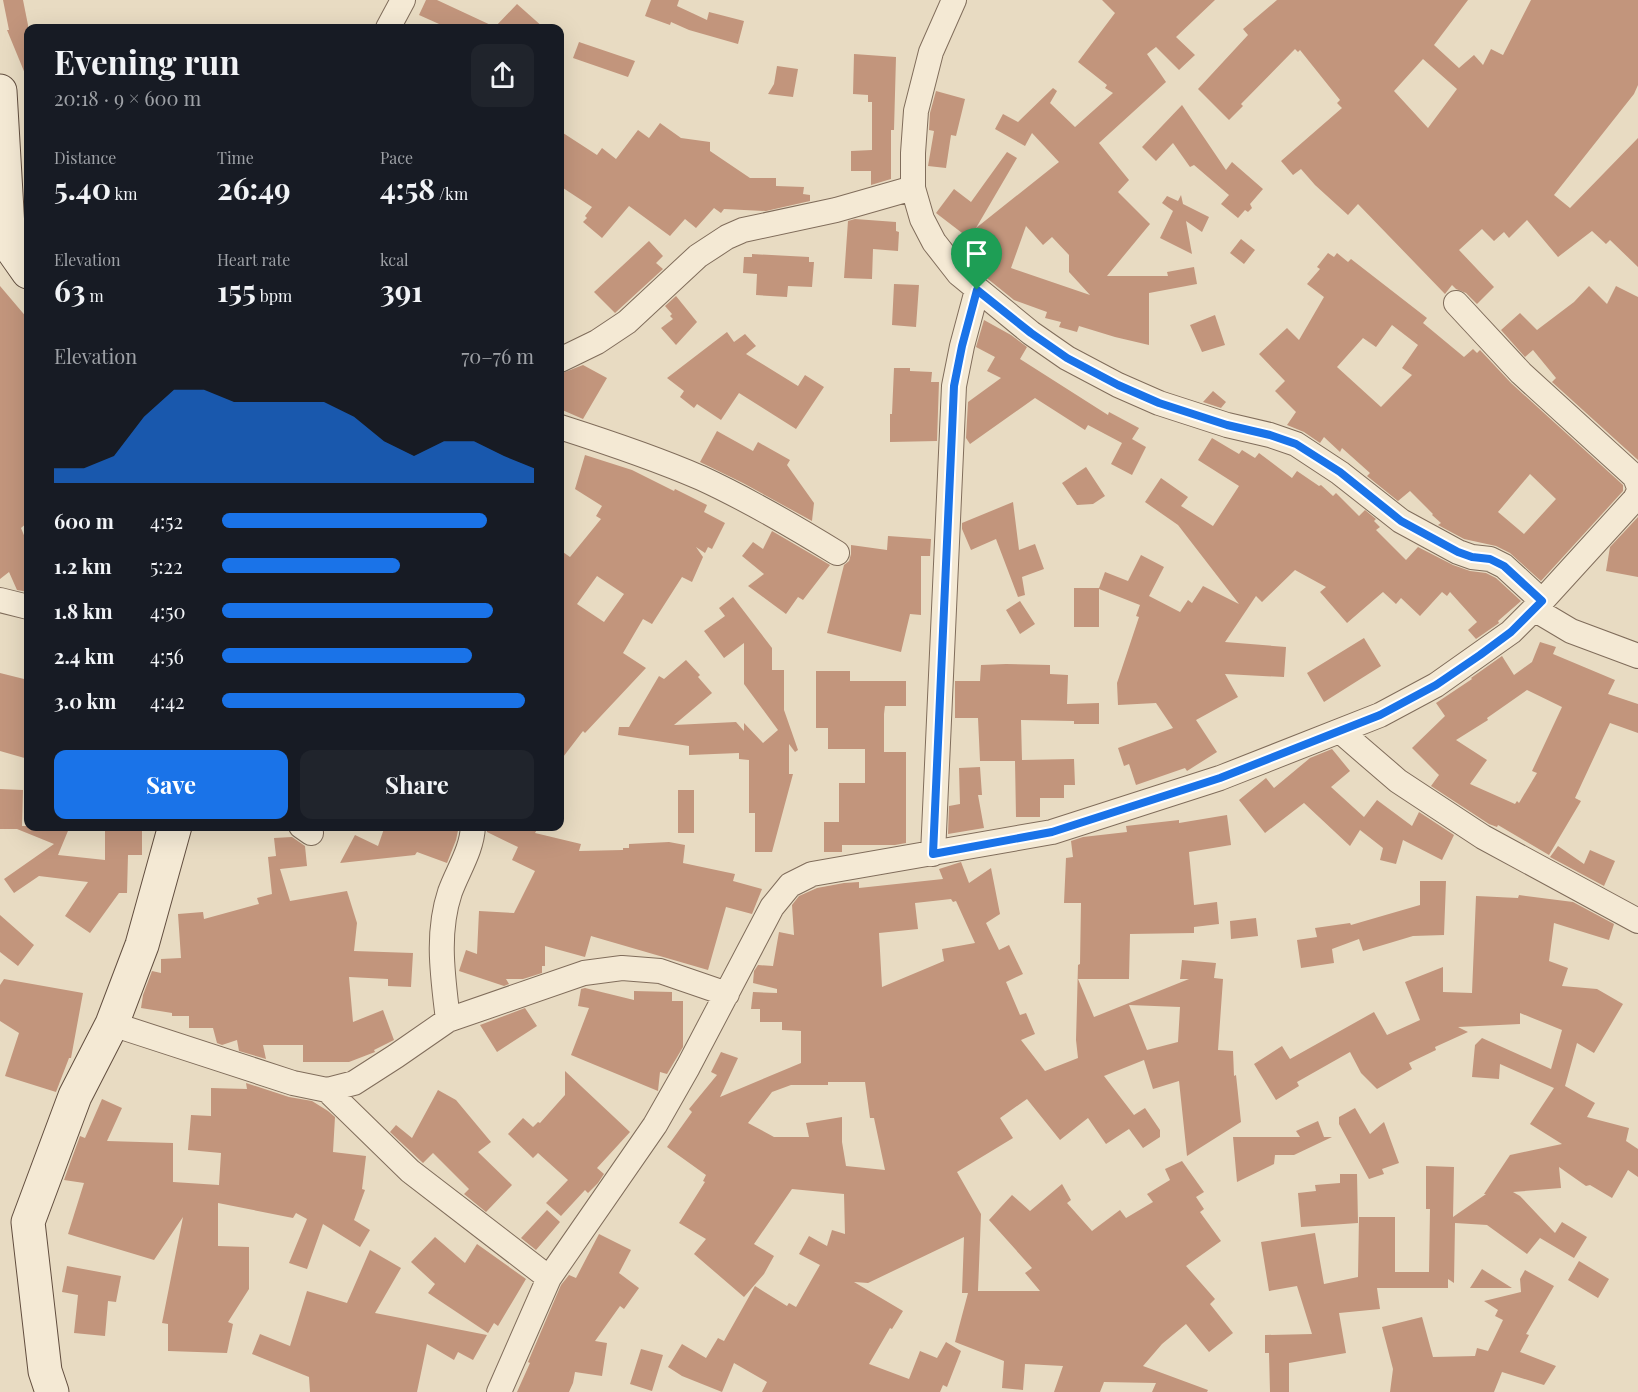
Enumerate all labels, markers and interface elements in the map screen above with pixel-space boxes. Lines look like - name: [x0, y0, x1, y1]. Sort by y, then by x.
- text: Evening run: [54, 39, 240, 83]
- button: share: [471, 44, 534, 107]
- text: 20:18 · 9 × 600 m: [54, 84, 201, 111]
- text: Distance: [54, 147, 116, 168]
- text: Time: [217, 147, 254, 168]
- text: Pace: [380, 147, 413, 168]
- text: 5.40: [54, 168, 111, 208]
- text: 26:49: [217, 168, 291, 208]
- text: 4:58: [380, 168, 435, 208]
- text: km: [111, 183, 138, 204]
- text: /km: [435, 183, 468, 204]
- pin: [951, 228, 1002, 290]
- icon: arrive: [960, 237, 993, 270]
- text: Elevation: [54, 249, 121, 270]
- text: Heart rate: [217, 249, 290, 270]
- text: kcal: [380, 249, 409, 270]
- text: 63: [54, 270, 85, 310]
- text: 155: [217, 270, 256, 310]
- text: 391: [380, 270, 423, 310]
- text: m: [85, 285, 104, 306]
- text: bpm: [256, 285, 292, 306]
- text: Elevation: [54, 342, 137, 369]
- text: 70–76 m: [461, 342, 534, 369]
- text: 600 m: [54, 507, 114, 534]
- text: 4:52: [150, 507, 183, 534]
- text: 1.2 km: [54, 552, 112, 579]
- text: 5:22: [150, 552, 183, 579]
- text: 1.8 km: [54, 597, 113, 624]
- text: 4:50: [150, 597, 186, 624]
- text: 2.4 km: [54, 642, 114, 669]
- text: 4:56: [150, 642, 184, 669]
- text: 3.0 km: [54, 687, 116, 714]
- text: 4:42: [150, 687, 185, 714]
- button: Save: [54, 750, 288, 819]
- button: Share: [300, 750, 534, 819]

